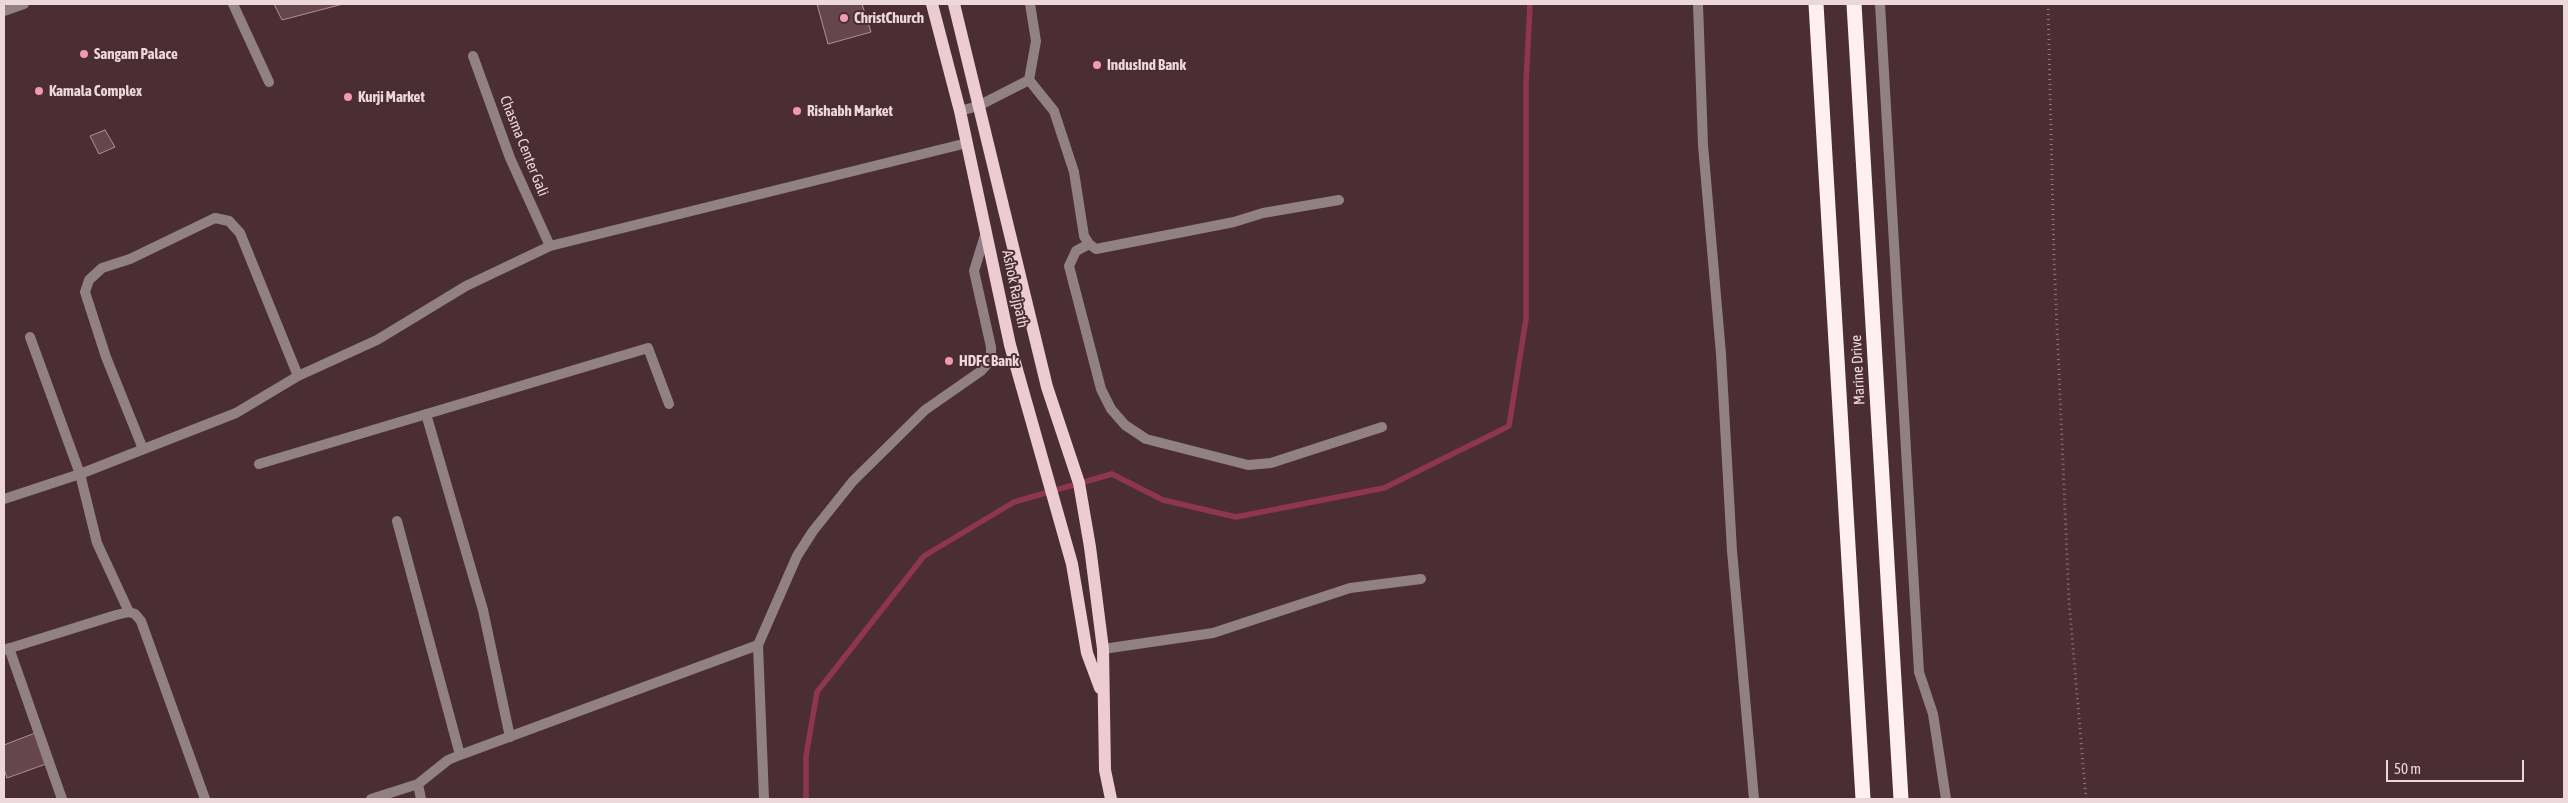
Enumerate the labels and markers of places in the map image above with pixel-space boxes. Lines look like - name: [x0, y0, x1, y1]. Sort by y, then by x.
- place label: ChristChurch: [854, 9, 924, 27]
- marker: ChristChurch: [838, 12, 850, 24]
- place label: Sangam Palace: [94, 45, 178, 63]
- marker: Sangam Palace: [78, 48, 90, 60]
- place label: IndusInd Bank: [1107, 56, 1186, 74]
- marker: IndusInd Bank: [1091, 59, 1103, 71]
- place label: Kamala Complex: [49, 82, 142, 100]
- marker: Kamala Complex: [33, 85, 45, 97]
- place label: Kurji Market: [358, 88, 425, 106]
- marker: Kurji Market: [342, 91, 354, 103]
- place label: Rishabh Market: [807, 102, 893, 120]
- marker: Rishabh Market: [791, 105, 803, 117]
- place label: HDFC Bank: [959, 352, 1019, 370]
- marker: HDFC Bank: [943, 355, 955, 367]

